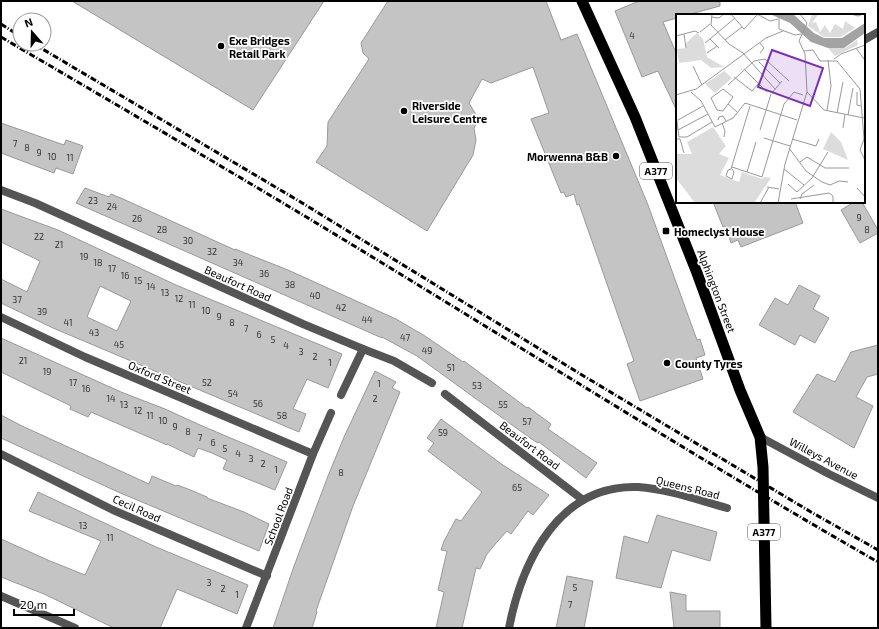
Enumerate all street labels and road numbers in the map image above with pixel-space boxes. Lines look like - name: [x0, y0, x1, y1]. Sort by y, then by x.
- road number: A377: [640, 163, 672, 179]
- street label: Alphington Street: [695, 248, 739, 334]
- street label: Beaufort Road: [203, 262, 273, 304]
- street label: Oxford Street: [127, 358, 193, 396]
- street label: Beaufort Road: [497, 418, 563, 472]
- street label: Willeys Avenue: [787, 434, 861, 482]
- street label: Queens Road: [655, 473, 721, 502]
- street label: School Road: [261, 485, 295, 547]
- street label: Cecil Road: [111, 492, 163, 524]
- road number: A377: [748, 524, 780, 540]

